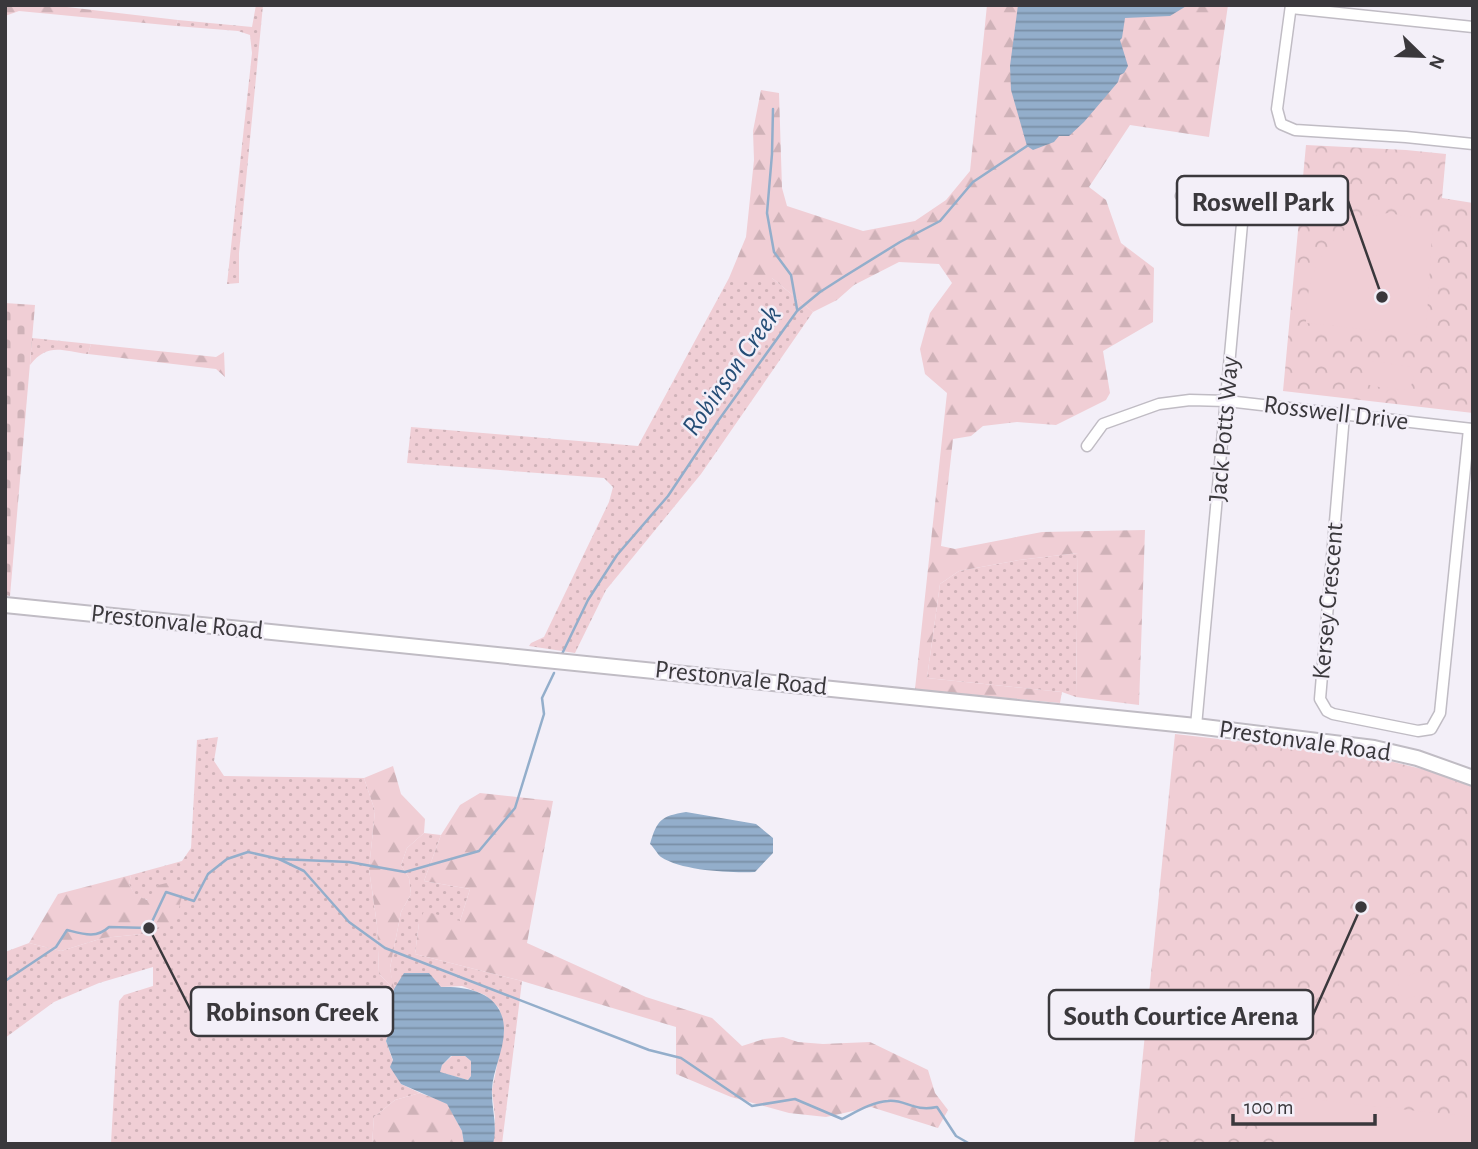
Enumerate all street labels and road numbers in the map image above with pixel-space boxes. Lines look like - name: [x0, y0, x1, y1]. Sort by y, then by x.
- street label: Jack Potts Way: [1205, 355, 1243, 503]
- street label: Rosswell Drive: [1262, 391, 1410, 435]
- street label: Kersey Crescent: [1308, 521, 1348, 681]
- street label: Prestonvale Road: [89, 600, 265, 644]
- street label: Prestonvale Road: [653, 656, 829, 700]
- street label: Prestonvale Road: [1217, 716, 1393, 766]

